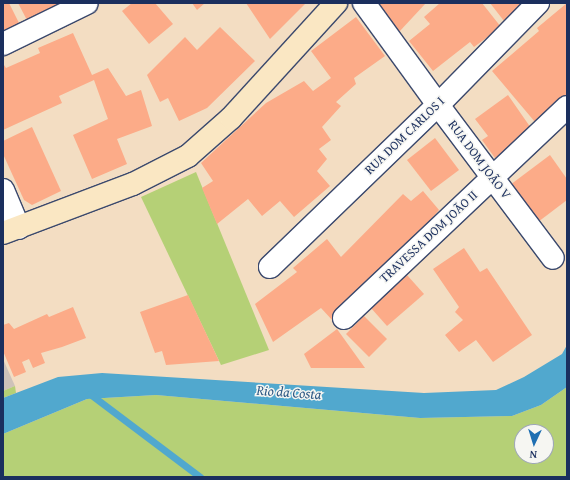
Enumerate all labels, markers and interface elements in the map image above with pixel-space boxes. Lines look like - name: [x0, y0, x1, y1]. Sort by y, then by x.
- street label: RUA DOM CARLOS I: [362, 94, 448, 178]
- street label: RUA DOM JOÃO V: [444, 118, 514, 202]
- street label: TRAVESSA DOM JOÃO II: [377, 188, 481, 286]
- water label: Rio da Costa: [256, 381, 322, 403]
- north arrow: [514, 424, 554, 464]
- text: N: [529, 447, 537, 463]

